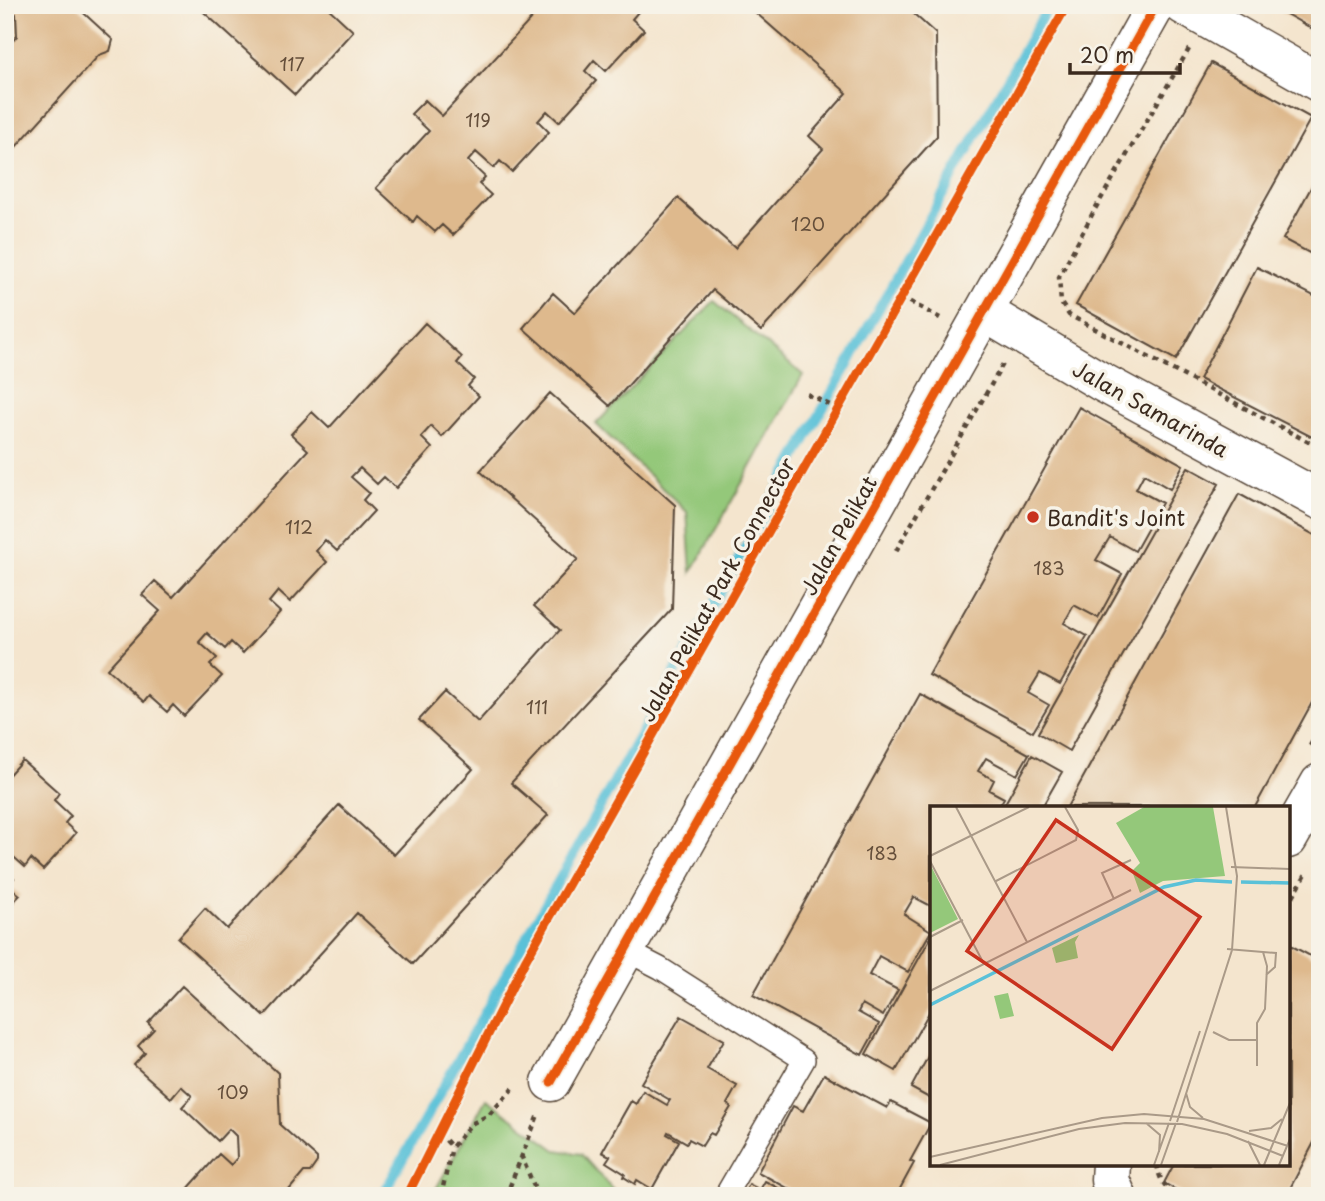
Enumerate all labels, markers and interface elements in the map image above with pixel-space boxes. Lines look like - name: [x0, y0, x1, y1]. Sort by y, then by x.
- scale bar: [1070, 32, 1180, 76]
- text: 20 m: [1080, 38, 1134, 70]
- house number: 117: [279, 50, 305, 77]
- house number: 119: [465, 106, 491, 133]
- house number: 120: [791, 210, 825, 237]
- street label: Jalan Samarinda: [1067, 352, 1235, 464]
- street label: Jalan Pelikat Park Connector: [630, 451, 802, 727]
- street label: Jalan Pelikat: [792, 469, 884, 601]
- place label: Bandit's Joint: [1047, 501, 1185, 533]
- marker: Bandit's Joint: [1025, 509, 1041, 525]
- house number: 112: [285, 513, 313, 540]
- house number: 183: [1033, 554, 1065, 581]
- house number: 111: [526, 693, 548, 720]
- inset map: [930, 806, 1290, 1166]
- house number: 183: [866, 839, 898, 866]
- house number: 109: [217, 1078, 249, 1105]

